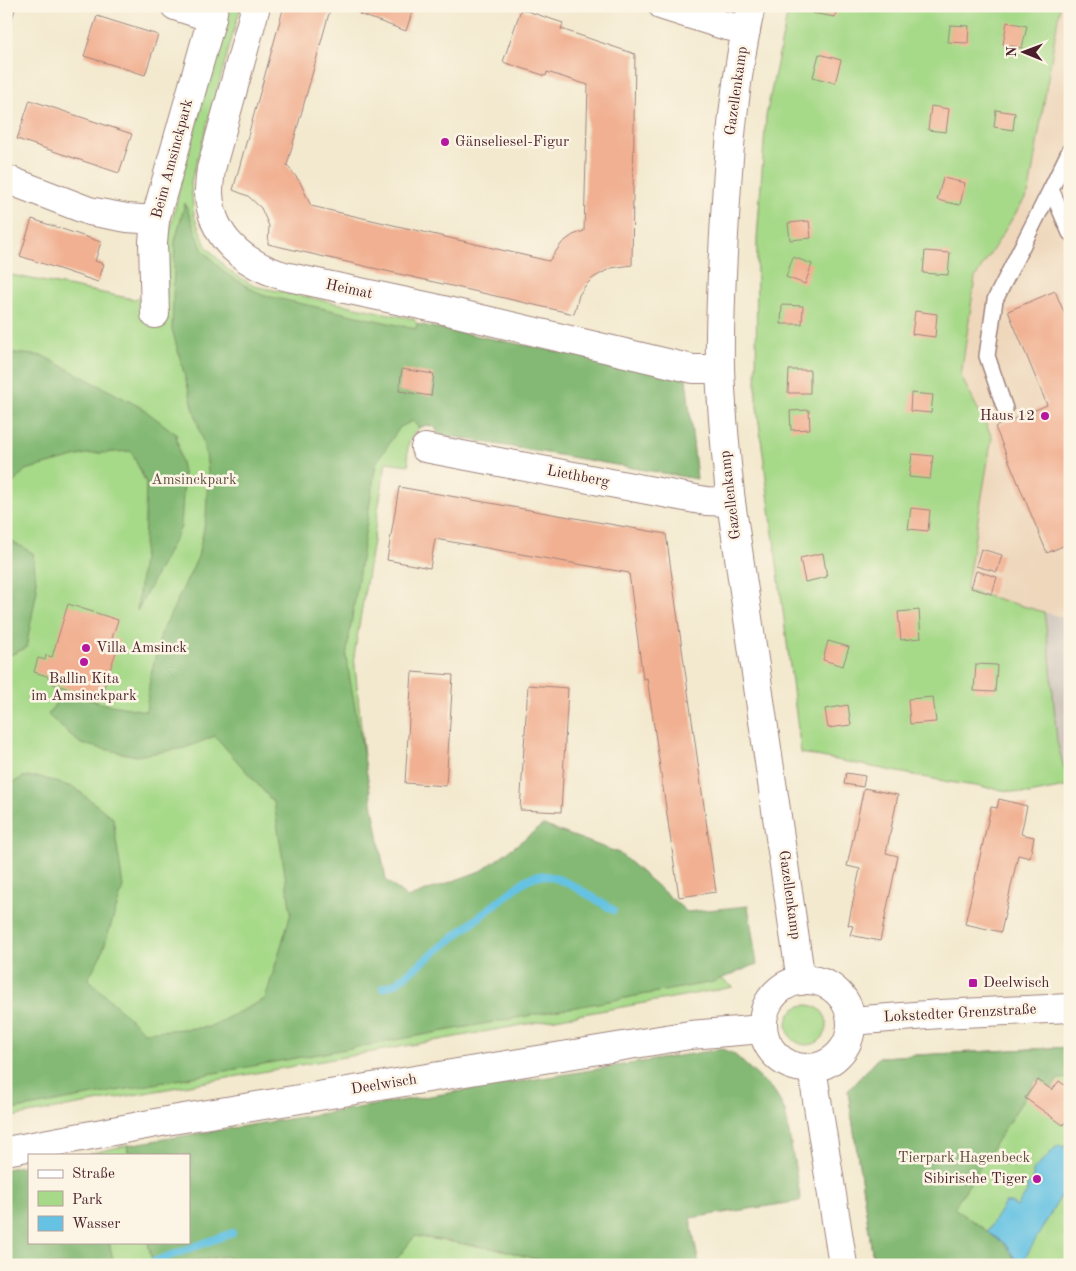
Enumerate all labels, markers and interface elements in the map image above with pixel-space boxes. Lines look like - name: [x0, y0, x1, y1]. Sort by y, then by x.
- north arrow: [998, 28, 1048, 78]
- street label: Gazellenkamp: [723, 45, 751, 136]
- text: N: [1005, 46, 1019, 57]
- street label: Beim Amsinckpark: [150, 98, 196, 220]
- place label: Gänseliesel-Figur: [455, 135, 569, 150]
- marker: Gänseliesel-Figur: [439, 136, 451, 148]
- street label: Heimat: [324, 278, 374, 302]
- place label: Haus 12: [980, 409, 1035, 424]
- marker: Haus 12: [1039, 410, 1051, 422]
- street label: Gazellenkamp: [718, 449, 744, 540]
- street label: Liethberg: [546, 464, 610, 490]
- park label: Amsinckpark: [151, 473, 237, 488]
- place label: Villa Amsinck: [96, 641, 187, 656]
- marker: Villa Amsinck: [80, 642, 92, 654]
- marker: Ballin Kita im Amsinckpark: [78, 656, 90, 668]
- place label: Ballin Kita im Amsinckpark: [31, 672, 137, 704]
- street label: Gazellenkamp: [775, 850, 803, 941]
- place label: Deelwisch: [983, 976, 1049, 991]
- marker: Deelwisch: [967, 977, 979, 989]
- street label: Lokstedter Grenzstraße: [883, 1003, 1037, 1025]
- street label: Deelwisch: [350, 1072, 418, 1098]
- park label: Tierpark Hagenbeck: [898, 1151, 1030, 1166]
- legend: [28, 1154, 190, 1244]
- text: Straße: [72, 1167, 115, 1182]
- place label: Sibirische Tiger: [923, 1172, 1027, 1187]
- marker: Sibirische Tiger: [1031, 1173, 1043, 1185]
- text: Park: [72, 1193, 103, 1208]
- text: Wasser: [72, 1217, 120, 1232]

